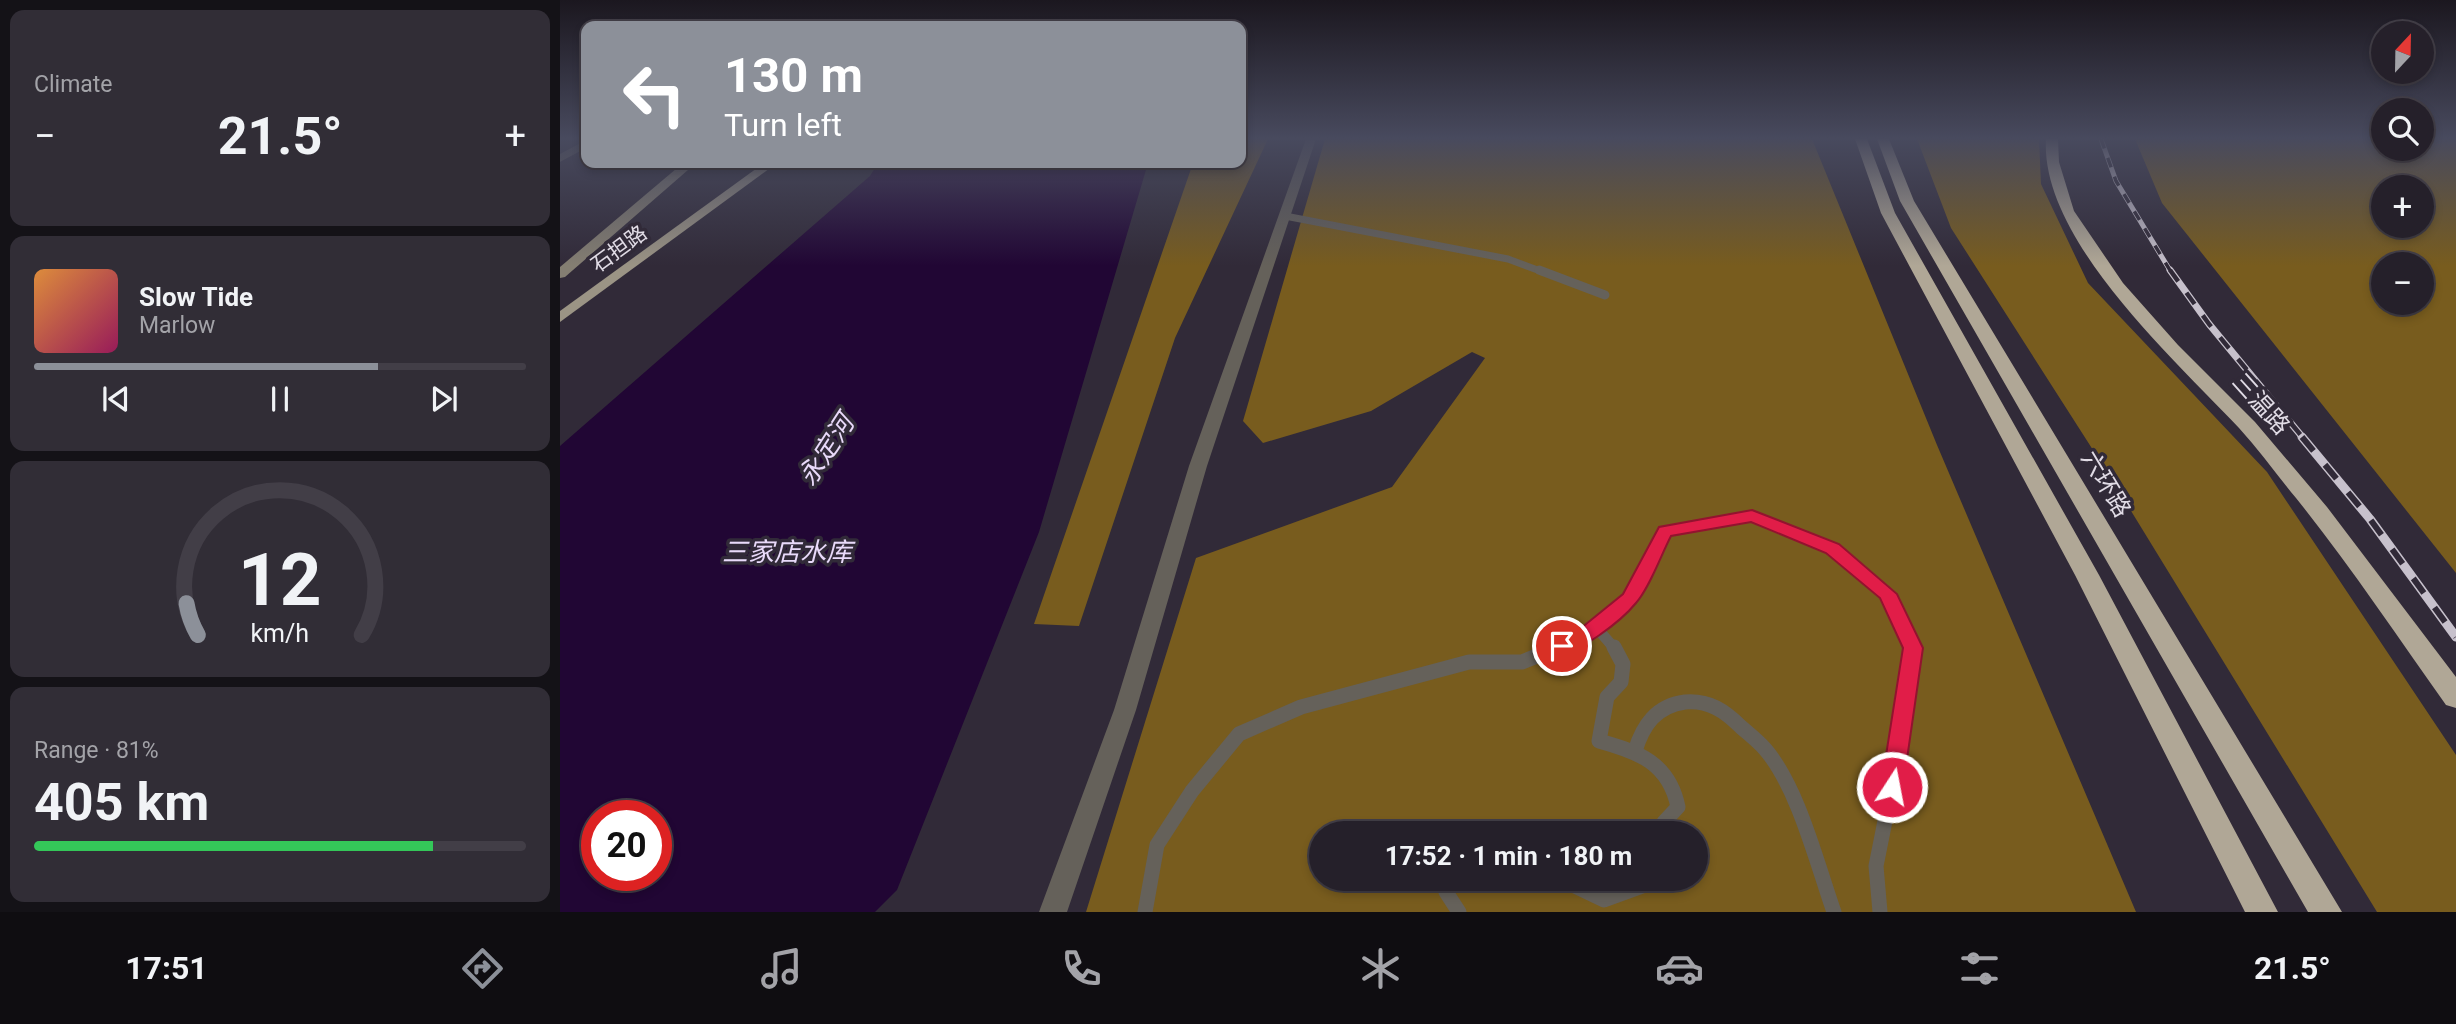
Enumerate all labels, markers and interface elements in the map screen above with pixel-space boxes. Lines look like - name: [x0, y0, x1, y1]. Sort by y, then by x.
- north arrow: [2371, 21, 2434, 84]
- map controls: [2371, 21, 2434, 315]
- text: 130 m: [724, 47, 863, 104]
- icon: left: [609, 49, 700, 140]
- text: Climate: [34, 71, 113, 98]
- button: search: [2371, 98, 2434, 161]
- text: 21.5°: [218, 106, 343, 167]
- text: Turn left: [724, 106, 842, 144]
- text: −: [34, 114, 56, 158]
- text: +: [504, 114, 526, 158]
- button: +: [2371, 175, 2434, 238]
- street label: 石担路: [586, 221, 652, 277]
- button: −: [2371, 252, 2434, 315]
- text: Slow Tide: [139, 282, 253, 312]
- text: Marlow: [139, 312, 215, 339]
- street label: 三温路: [2227, 368, 2295, 440]
- icon: previous: [97, 380, 135, 418]
- icon: pause: [261, 380, 299, 418]
- icon: next: [425, 380, 463, 418]
- water label: 永定河: [792, 405, 863, 491]
- street label: 六环路: [2075, 446, 2137, 522]
- text: 12: [238, 537, 322, 623]
- water label: 三家店水库: [722, 537, 856, 567]
- pin: [1532, 616, 1592, 676]
- text: km/h: [251, 619, 309, 648]
- icon: arrive: [1543, 627, 1581, 665]
- text: Range · 81%: [34, 737, 159, 764]
- position arrow: [1855, 750, 1929, 824]
- text: 405 km: [34, 772, 209, 833]
- speed limit sign: 20: [581, 800, 672, 891]
- text: 17:52 · 1 min · 180 m: [1385, 841, 1632, 871]
- icon: directions: [458, 944, 507, 993]
- icon: music: [757, 944, 806, 993]
- icon: phone: [1057, 944, 1106, 993]
- icon: climate: [1356, 944, 1405, 993]
- icon: car: [1655, 944, 1704, 993]
- icon: filters: [1955, 944, 2004, 993]
- text: 17:51: [125, 949, 208, 987]
- text: 21.5°: [2254, 949, 2331, 987]

